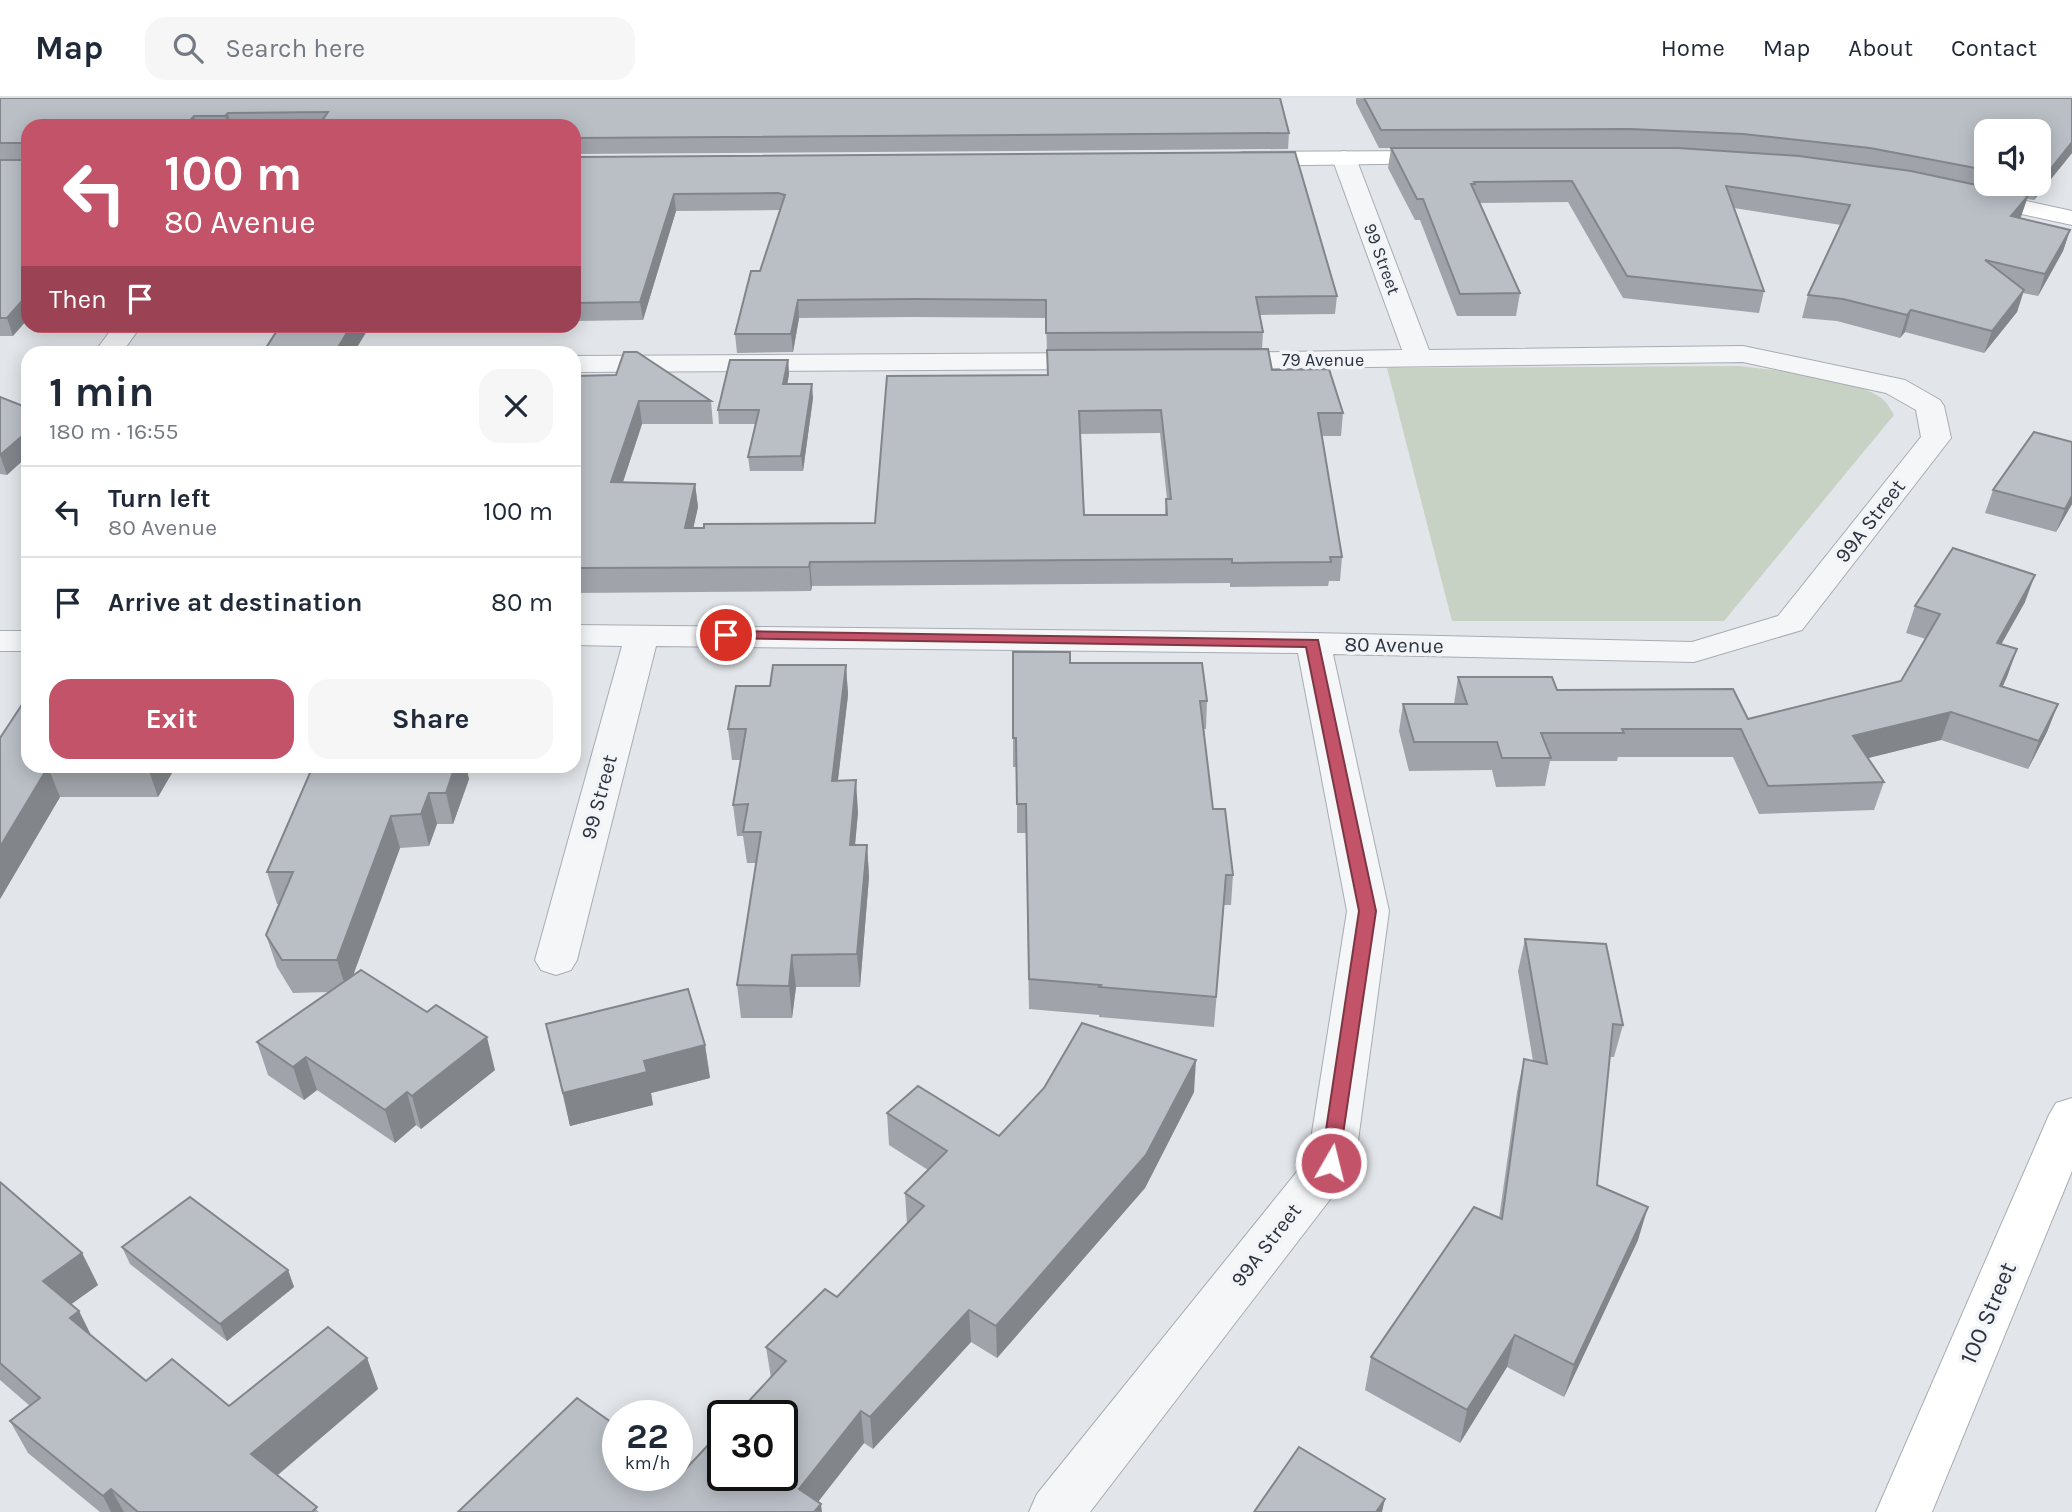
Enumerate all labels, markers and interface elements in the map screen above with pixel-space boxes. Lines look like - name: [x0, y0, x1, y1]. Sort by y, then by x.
- search box: [145, 17, 635, 80]
- text: Map: [35, 29, 103, 67]
- icon: search: [169, 29, 207, 67]
- text: Search here: [225, 33, 365, 64]
- text: Home: [1661, 34, 1725, 62]
- text: Map: [1763, 34, 1810, 62]
- text: About: [1848, 34, 1913, 62]
- text: Contact: [1951, 34, 2037, 62]
- map controls: [1974, 119, 2051, 196]
- button: sound: [1974, 119, 2051, 196]
- text: 100 m: [164, 145, 302, 202]
- icon: left: [49, 147, 140, 238]
- text: 80 Avenue: [164, 204, 316, 241]
- street label: 99 Street: [1359, 220, 1405, 298]
- icon: arrive: [121, 280, 159, 318]
- text: Then: [49, 284, 107, 315]
- street label: 79 Avenue: [1282, 349, 1364, 371]
- text: 1 min: [49, 367, 154, 417]
- button: close: [479, 369, 553, 443]
- text: 180 m · 16:55: [49, 418, 178, 445]
- street label: 99A Street: [1830, 475, 1910, 567]
- text: Turn left: [108, 483, 210, 514]
- icon: left: [49, 493, 87, 531]
- text: 100 m: [483, 496, 553, 527]
- text: 80 Avenue: [108, 514, 217, 541]
- icon: arrive: [49, 584, 87, 622]
- text: Arrive at destination: [108, 587, 362, 618]
- text: 80 m: [491, 587, 553, 618]
- pin: [696, 605, 756, 665]
- icon: arrive: [707, 616, 745, 654]
- street label: 80 Avenue: [1344, 632, 1444, 658]
- button: Exit: [49, 679, 294, 759]
- button: Share: [308, 679, 553, 759]
- street label: 99 Street: [576, 752, 622, 842]
- position arrow: [1294, 1126, 1368, 1200]
- street label: 99A Street: [1226, 1199, 1306, 1291]
- street label: 100 Street: [1954, 1258, 2022, 1368]
- speed limit sign: 30: [707, 1400, 798, 1491]
- text: 22: [626, 1416, 669, 1457]
- text: km/h: [625, 1452, 670, 1474]

